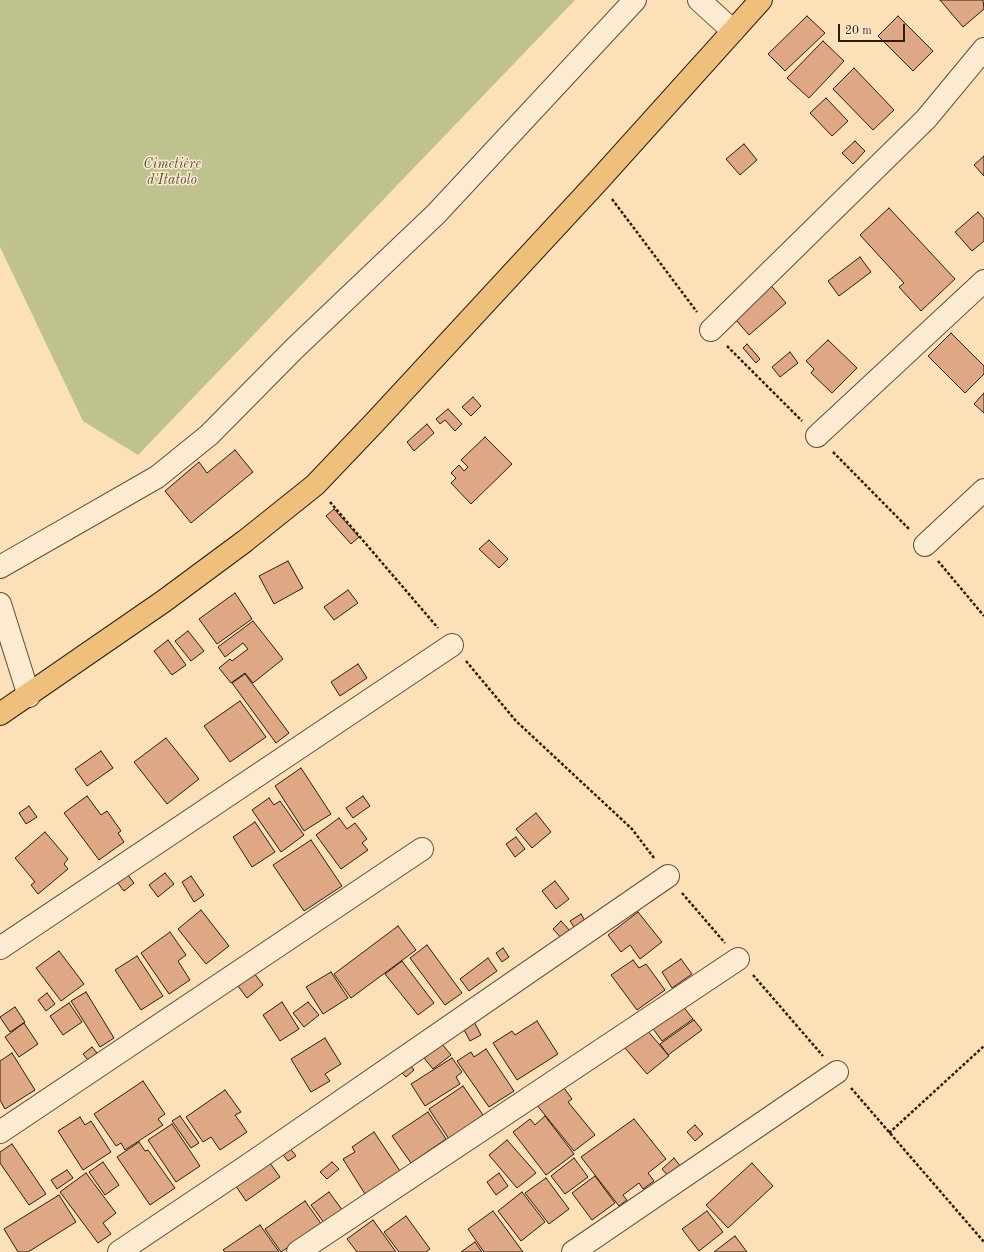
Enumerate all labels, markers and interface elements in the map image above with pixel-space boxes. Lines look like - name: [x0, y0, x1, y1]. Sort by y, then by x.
- scale bar: [840, 16, 907, 42]
- text: 20 m: [845, 25, 872, 37]
- park label: Cimetière d'Itatolo: [143, 156, 201, 188]

